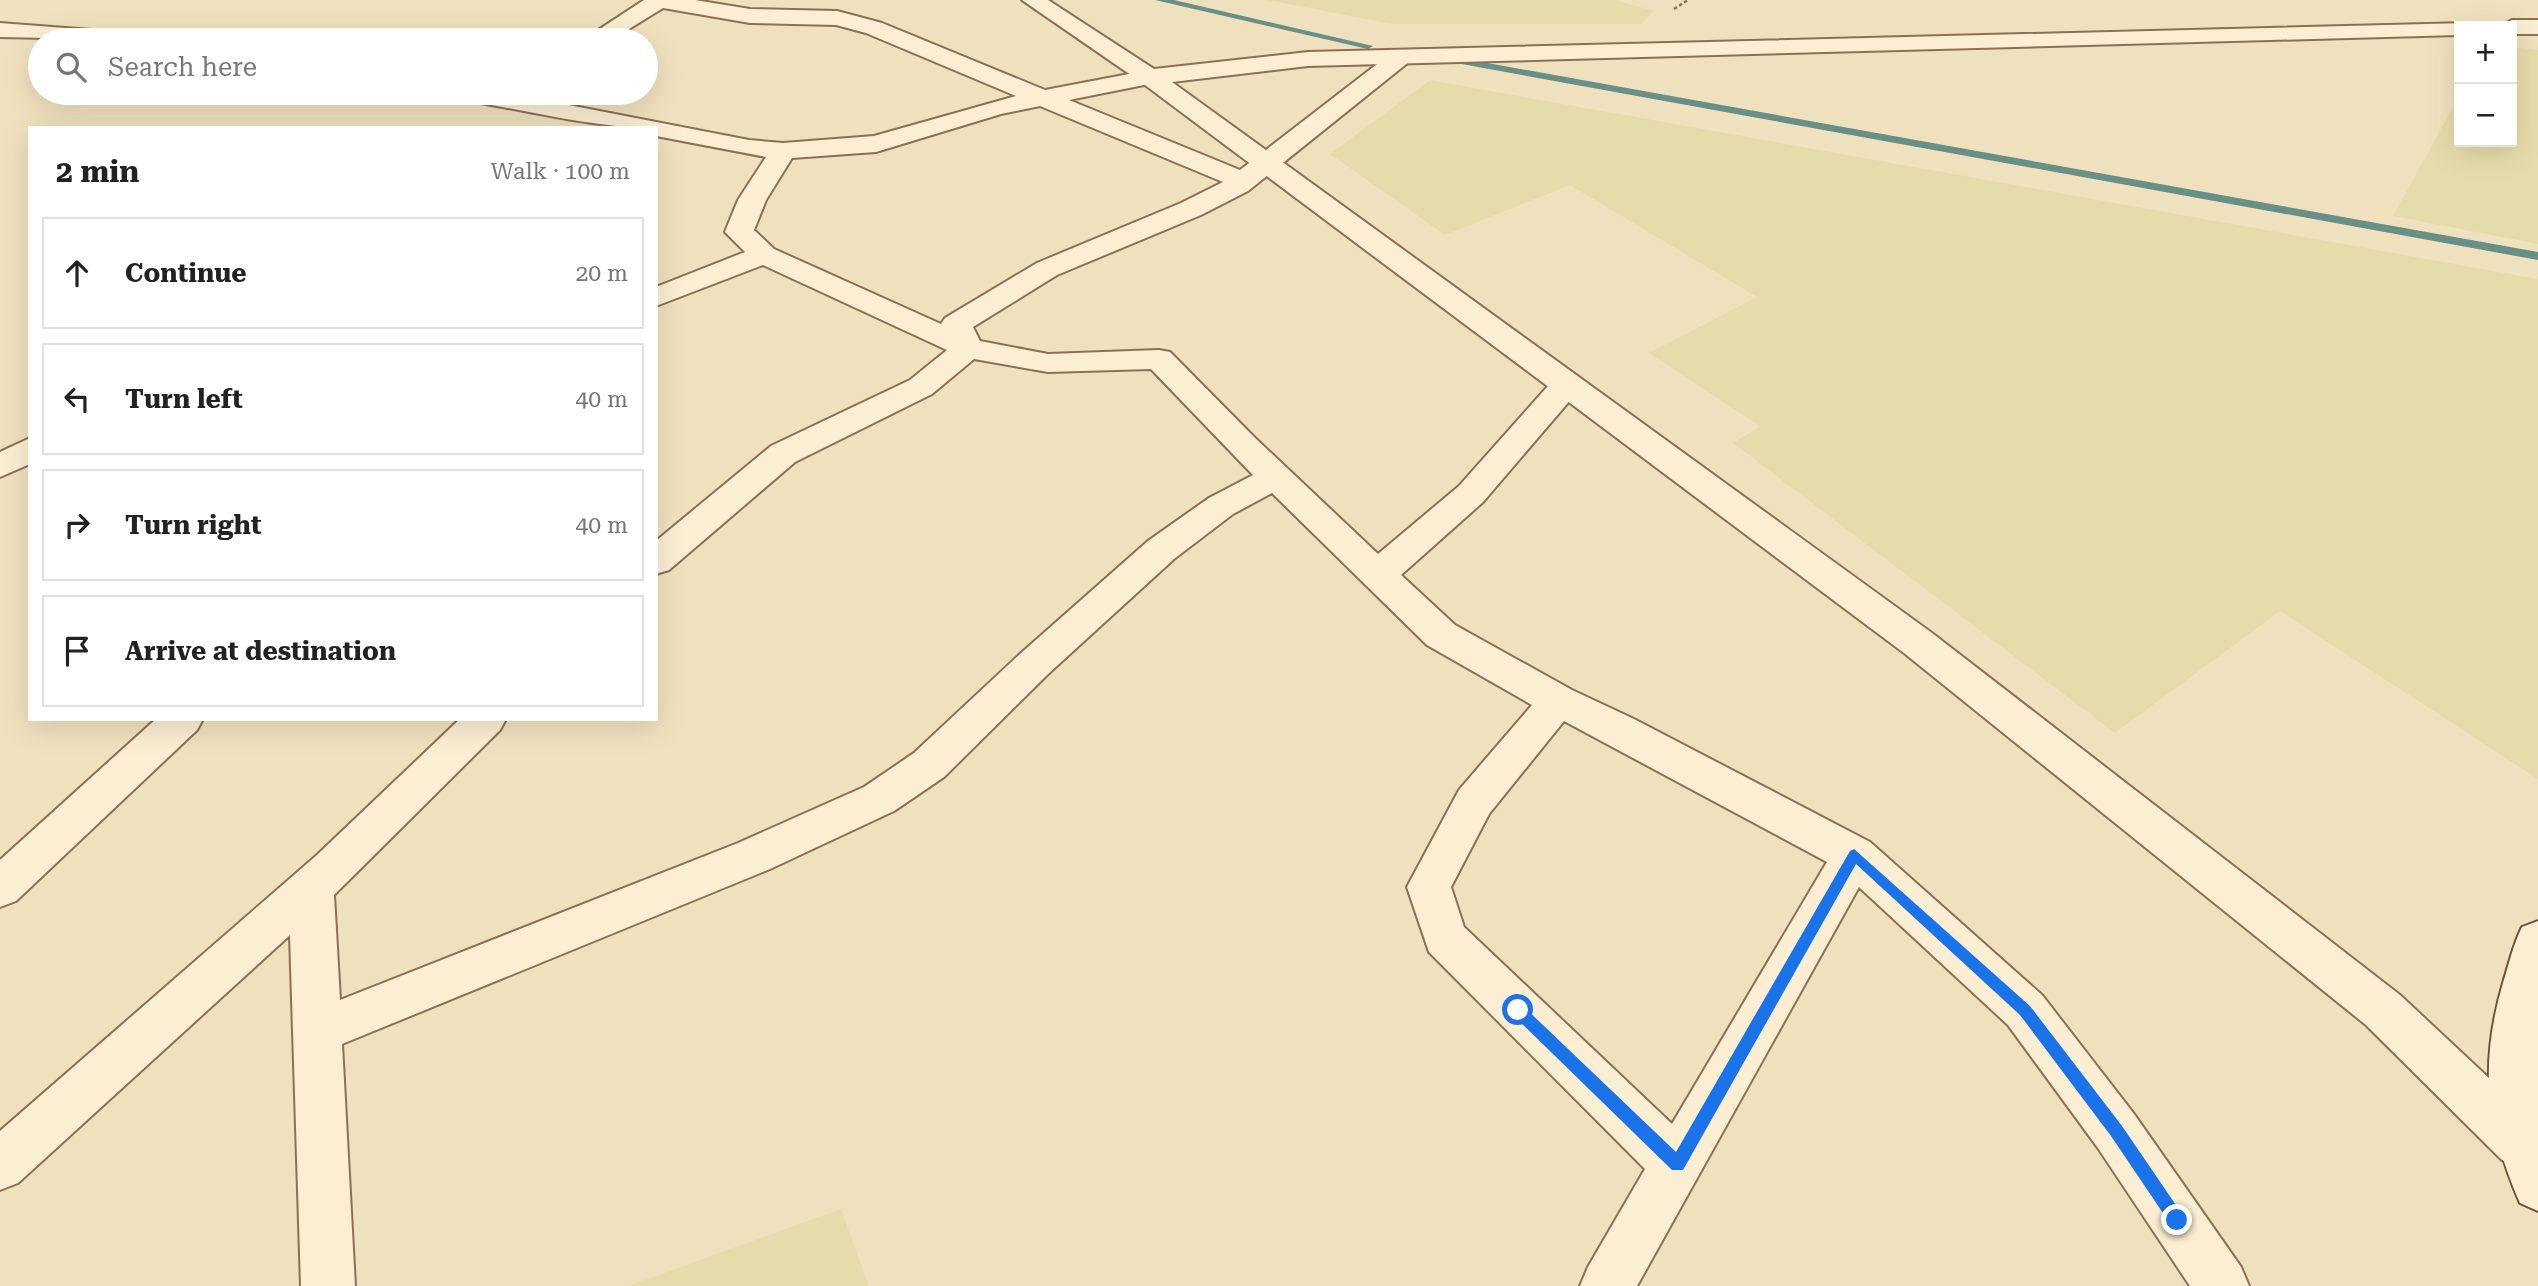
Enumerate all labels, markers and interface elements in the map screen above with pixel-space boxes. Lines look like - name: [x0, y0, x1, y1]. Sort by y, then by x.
- map controls: [2454, 21, 2517, 147]
- button: +: [2454, 21, 2517, 84]
- search box: [28, 28, 658, 105]
- icon: search: [52, 48, 90, 86]
- text: Search here: [108, 52, 257, 82]
- button: −: [2454, 84, 2517, 147]
- text: 2 min: [56, 154, 139, 189]
- text: Walk · 100 m: [491, 158, 630, 185]
- icon: ahead: [58, 254, 96, 292]
- text: Continue: [125, 258, 247, 288]
- text: 20 m: [575, 260, 628, 287]
- icon: left: [58, 380, 96, 418]
- text: Turn left: [125, 384, 243, 414]
- text: 40 m: [575, 386, 628, 413]
- icon: right: [58, 506, 96, 544]
- text: Turn right: [125, 510, 261, 540]
- text: 40 m: [575, 512, 628, 539]
- icon: arrive: [58, 632, 96, 670]
- text: Arrive at destination: [125, 636, 396, 666]
- route start: [1502, 994, 1533, 1025]
- route end: [2161, 1204, 2192, 1235]

